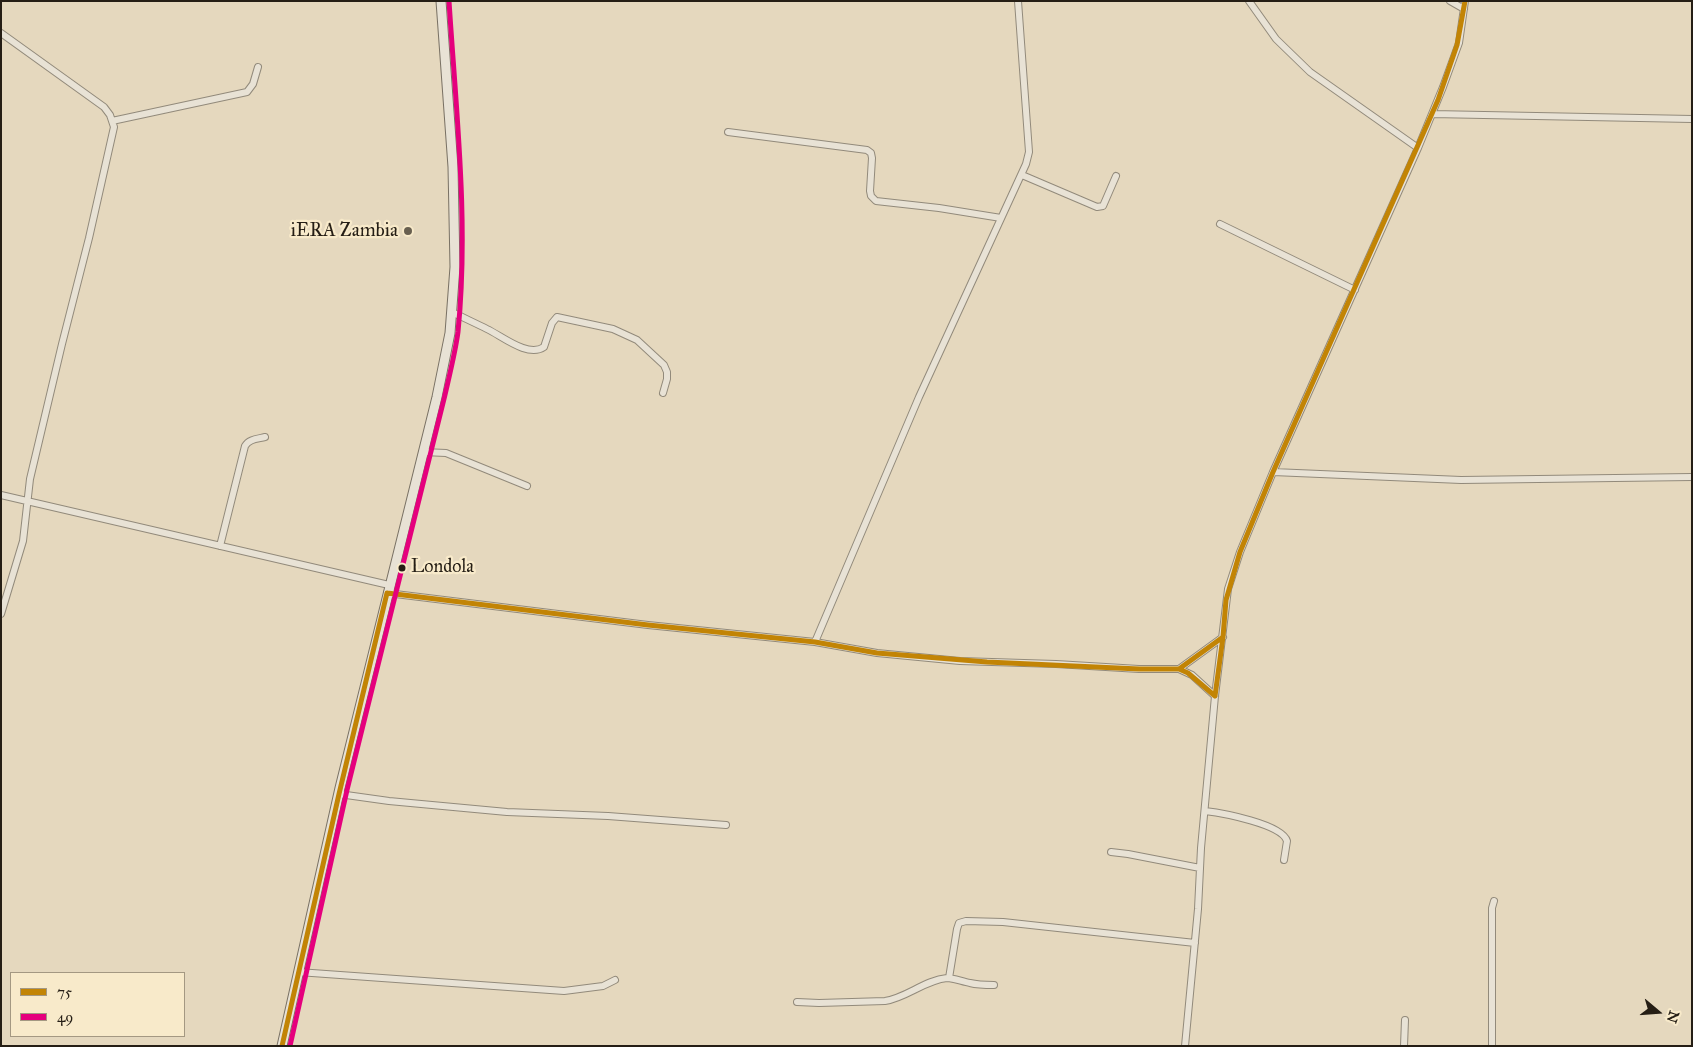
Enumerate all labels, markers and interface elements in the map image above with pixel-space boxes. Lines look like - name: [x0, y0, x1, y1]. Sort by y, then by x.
- place label: iERA Zambia: [291, 220, 398, 242]
- marker: iERA Zambia: [402, 225, 414, 237]
- place label: Londola: [411, 557, 474, 579]
- marker: Londola: [397, 563, 407, 573]
- legend: [10, 972, 185, 1037]
- text: 75: [57, 983, 72, 1001]
- north arrow: [1633, 987, 1683, 1037]
- text: 49: [57, 1008, 73, 1026]
- text: N: [1663, 1009, 1683, 1025]

